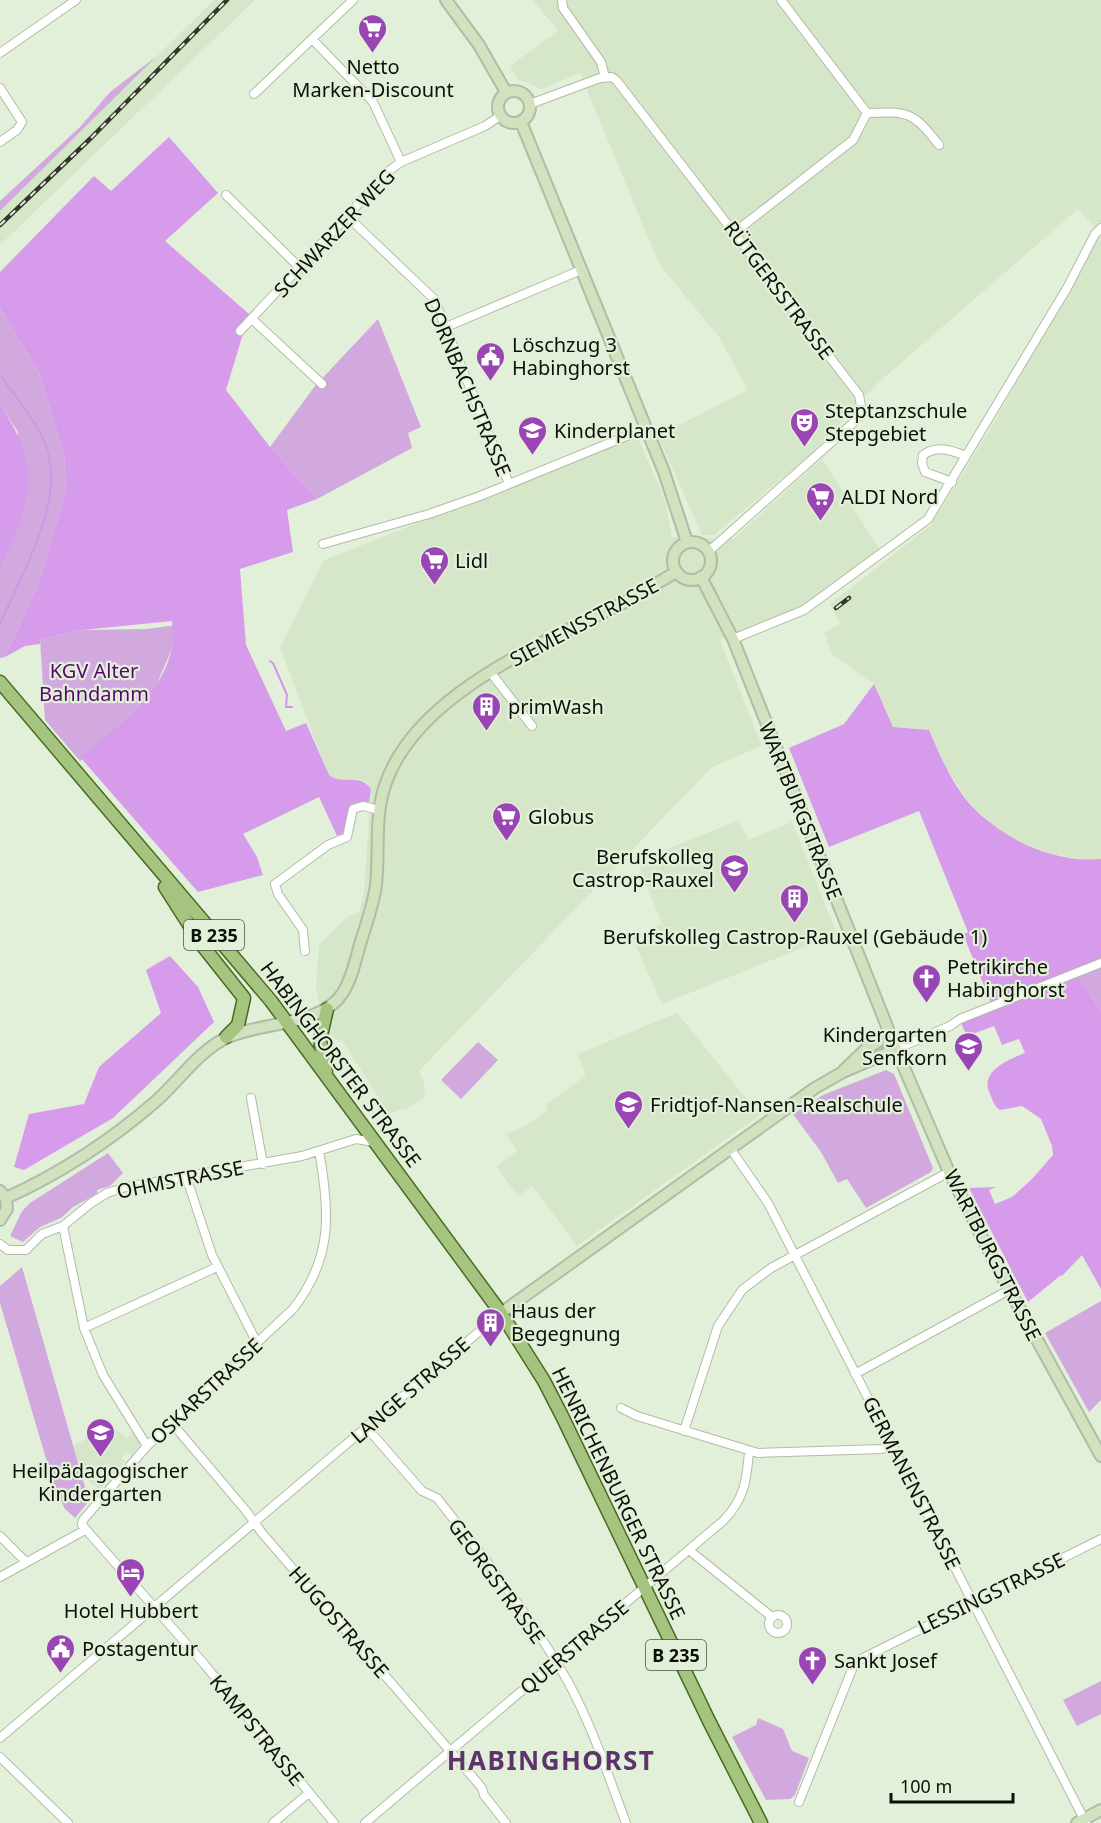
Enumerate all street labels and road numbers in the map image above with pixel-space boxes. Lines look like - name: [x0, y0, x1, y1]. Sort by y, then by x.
- street label: SCHWARZER WEG: [268, 163, 400, 303]
- street label: RÜTGERSSTRASSE: [718, 215, 840, 365]
- street label: DORNBACHSTRASSE: [418, 294, 518, 480]
- street label: SIEMENSSTRASSE: [505, 571, 663, 673]
- street label: WARTBURGSTRASSE: [753, 718, 849, 904]
- road number: B 235: [184, 920, 244, 950]
- street label: HABINGHORSTER STRASSE: [255, 956, 427, 1172]
- street label: OHMSTRASSE: [114, 1153, 246, 1205]
- street label: WARTBURGSTRASSE: [938, 1165, 1048, 1345]
- street label: LANGE STRASSE: [345, 1331, 475, 1449]
- street label: OSKARSTRASSE: [144, 1332, 268, 1450]
- street label: HENRICHENBURGER STRASSE: [546, 1362, 692, 1624]
- street label: GERMANENSTRASSE: [857, 1392, 967, 1574]
- street label: GEORGSTRASSE: [442, 1513, 552, 1649]
- street label: LESSINGSTRASSE: [913, 1546, 1069, 1640]
- street label: HUGOSTRASSE: [283, 1560, 395, 1684]
- street label: QUERSTRASSE: [514, 1594, 634, 1700]
- road number: B 235: [646, 1640, 706, 1670]
- street label: KAMPSTRASSE: [204, 1669, 310, 1791]

